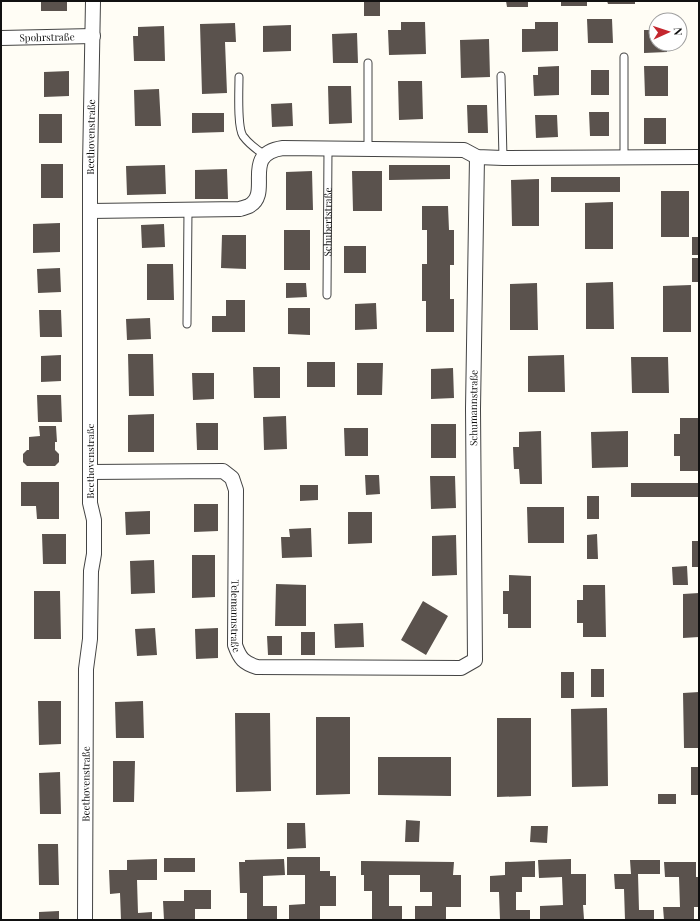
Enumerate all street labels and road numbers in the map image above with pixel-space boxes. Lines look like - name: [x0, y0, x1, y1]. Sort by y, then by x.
- street label: Spohrstraße: [19, 29, 75, 45]
- street label: Beethovenstraße: [83, 99, 98, 175]
- street label: Schubertstraße: [320, 187, 335, 257]
- street label: Schumannstraße: [466, 370, 481, 446]
- street label: Beethovenstraße: [83, 423, 97, 499]
- street label: Telemannstraße: [228, 579, 244, 655]
- street label: Beethovenstraße: [78, 746, 93, 822]

